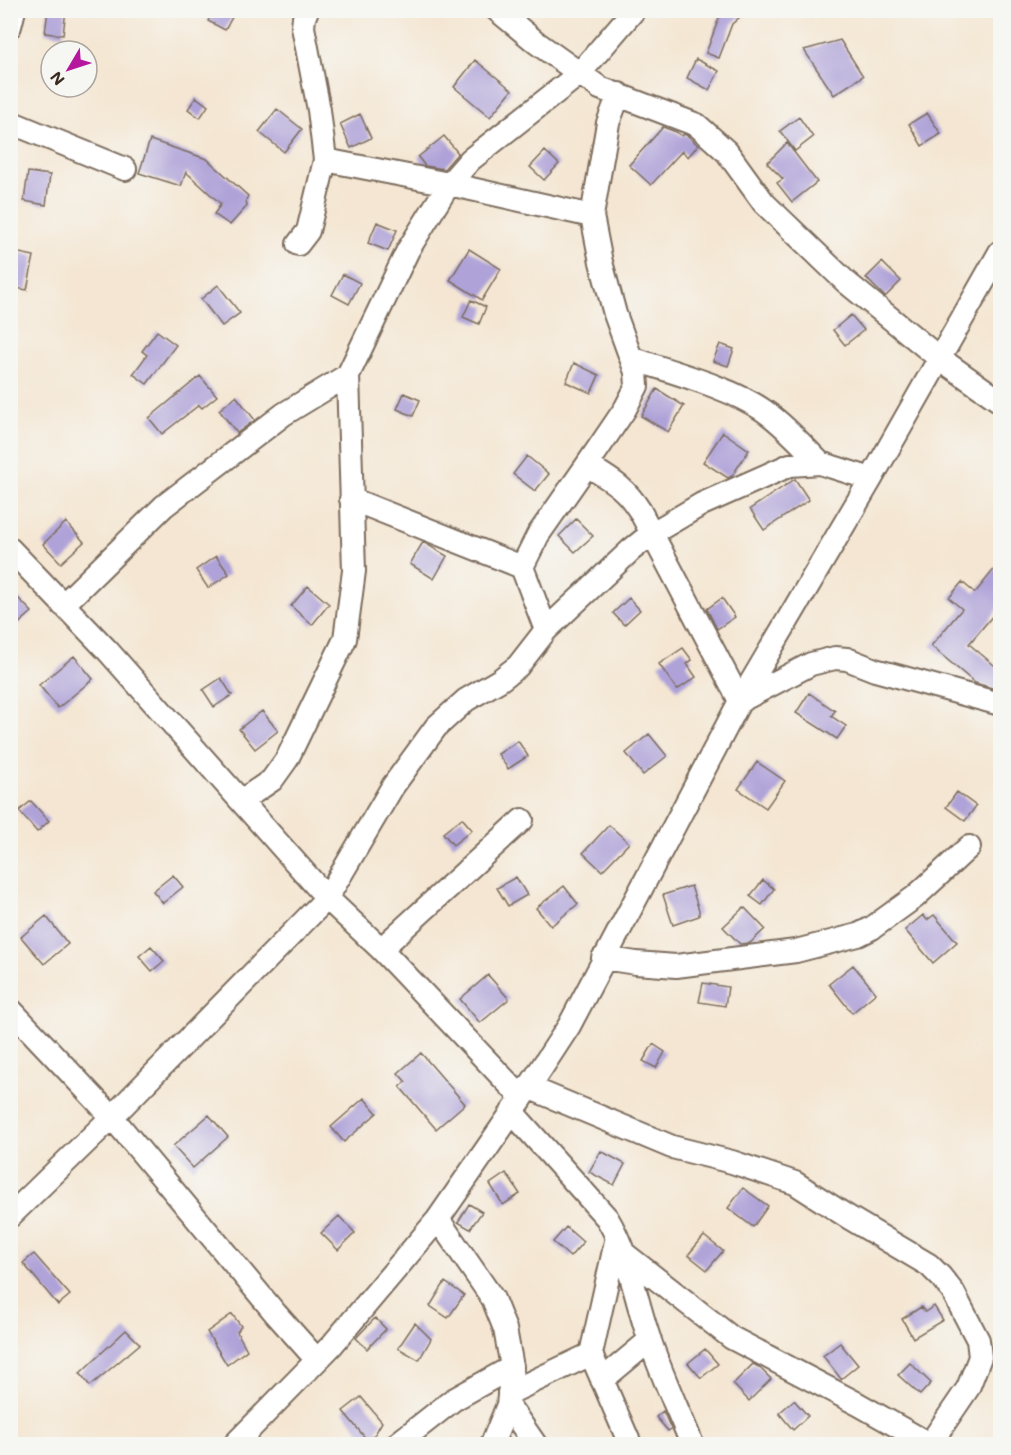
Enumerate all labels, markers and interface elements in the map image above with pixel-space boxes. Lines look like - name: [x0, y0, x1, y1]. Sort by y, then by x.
- north arrow: [39, 39, 99, 99]
- text: N: [45, 67, 69, 90]

